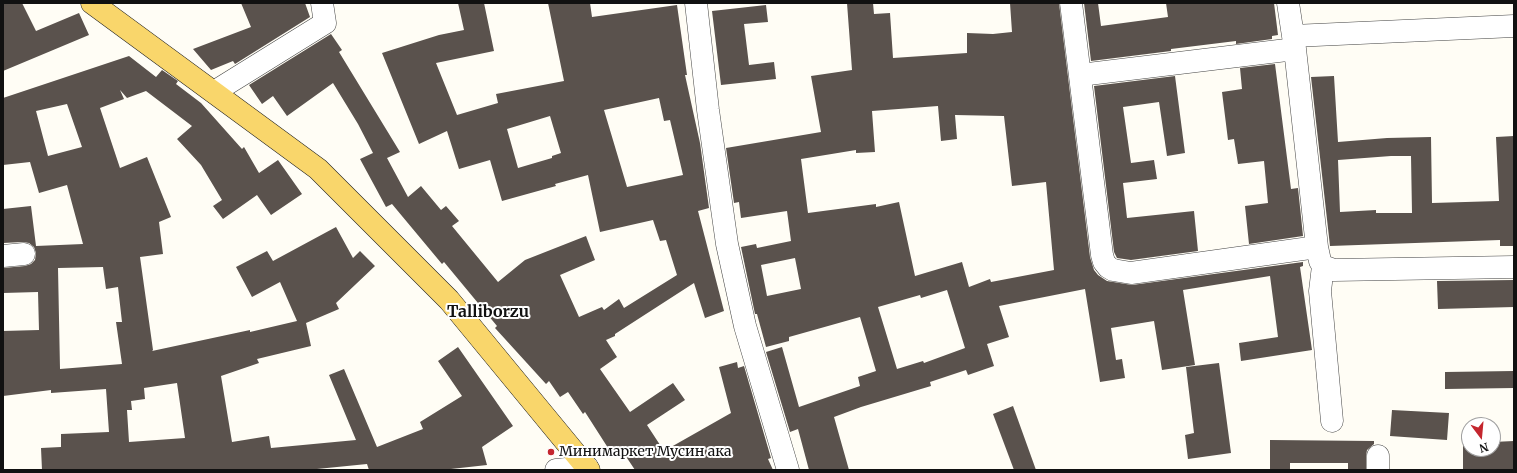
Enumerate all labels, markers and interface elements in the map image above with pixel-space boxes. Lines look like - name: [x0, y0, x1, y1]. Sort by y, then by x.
- district label: Talliborzu: [447, 302, 529, 322]
- north arrow: [1461, 417, 1501, 457]
- text: N: [1478, 440, 1490, 456]
- place label: Минимаркет Мусин ака: [559, 444, 732, 460]
- marker: Минимаркет Мусин ака: [546, 447, 556, 457]

